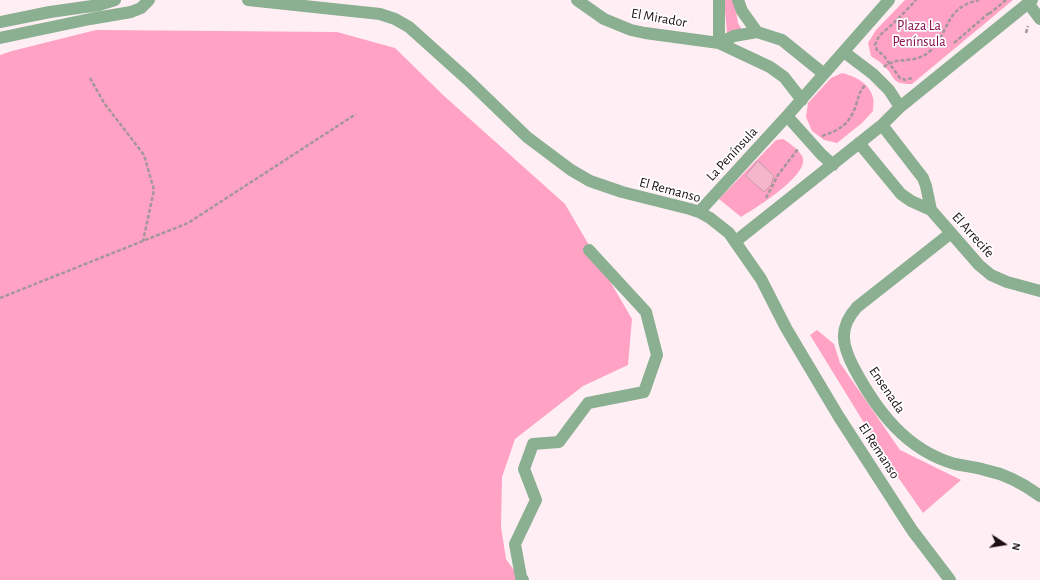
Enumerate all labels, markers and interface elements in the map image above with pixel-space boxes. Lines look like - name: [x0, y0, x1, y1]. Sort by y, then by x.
- street label: El Mirador: [630, 5, 688, 31]
- park label: Plaza La Península: [892, 18, 946, 50]
- street label: La Península: [703, 123, 761, 185]
- street label: El Remanso: [637, 174, 703, 206]
- street label: El Arrecife: [948, 209, 998, 261]
- street label: Ensenada: [865, 363, 909, 417]
- street label: El Remanso: [855, 420, 903, 482]
- north arrow: [984, 524, 1024, 564]
- text: N: [1010, 542, 1022, 551]

